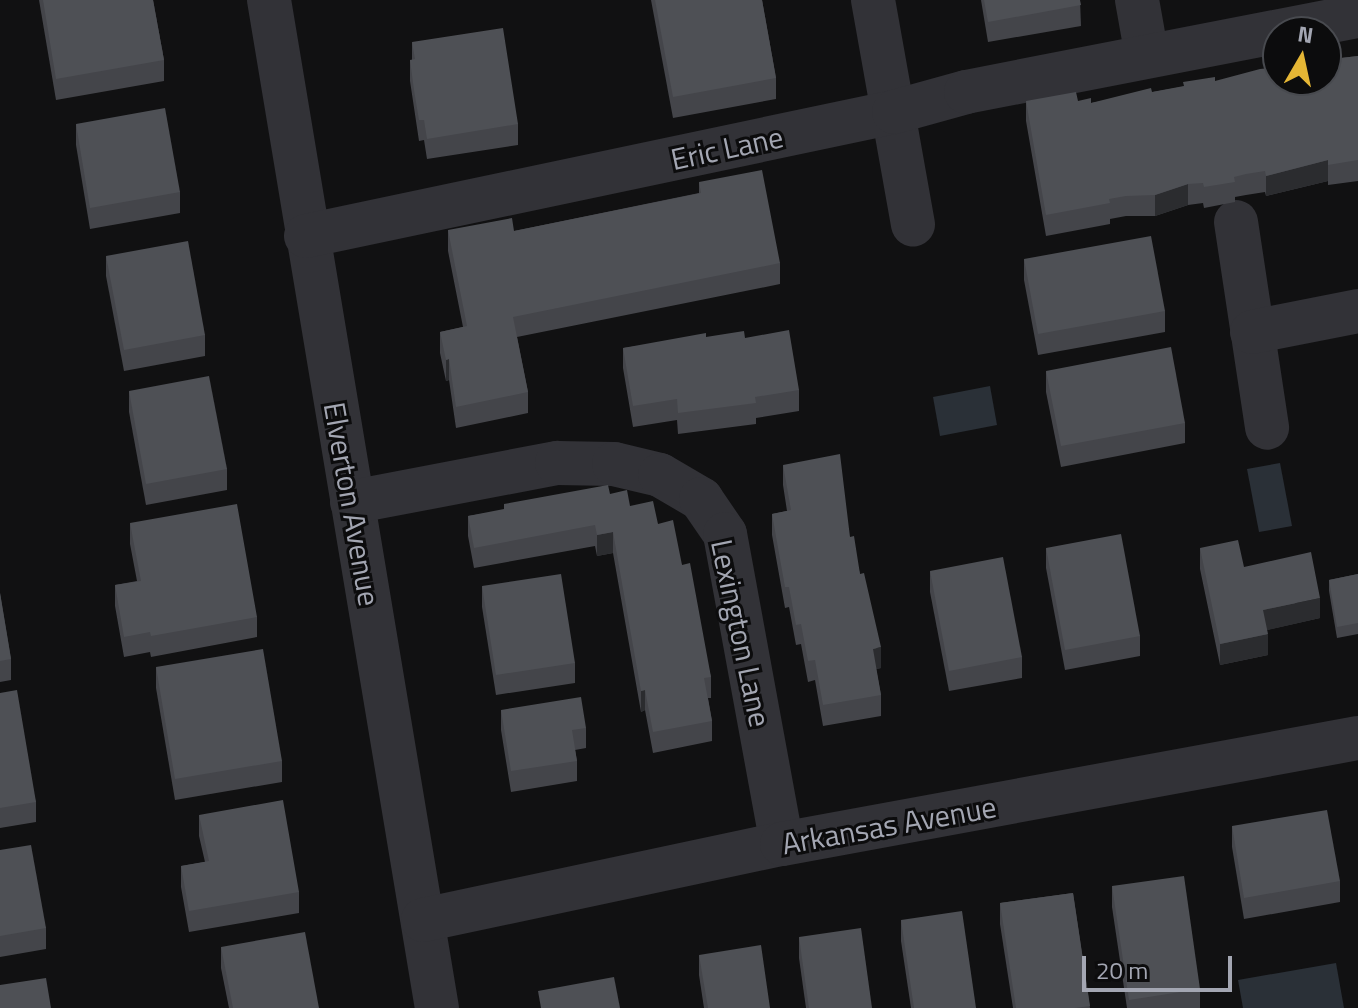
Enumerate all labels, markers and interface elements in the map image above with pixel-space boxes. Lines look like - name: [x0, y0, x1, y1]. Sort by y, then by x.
- north arrow: [1262, 16, 1342, 96]
- text: N: [1295, 16, 1316, 52]
- street label: Eric Lane: [668, 119, 786, 177]
- street label: Elverton Avenue: [316, 399, 388, 609]
- street label: Lexington Lane: [704, 536, 778, 730]
- street label: Arkansas Avenue: [779, 788, 999, 862]
- scale bar: [1086, 940, 1236, 990]
- text: 20 m: [1096, 952, 1148, 988]

